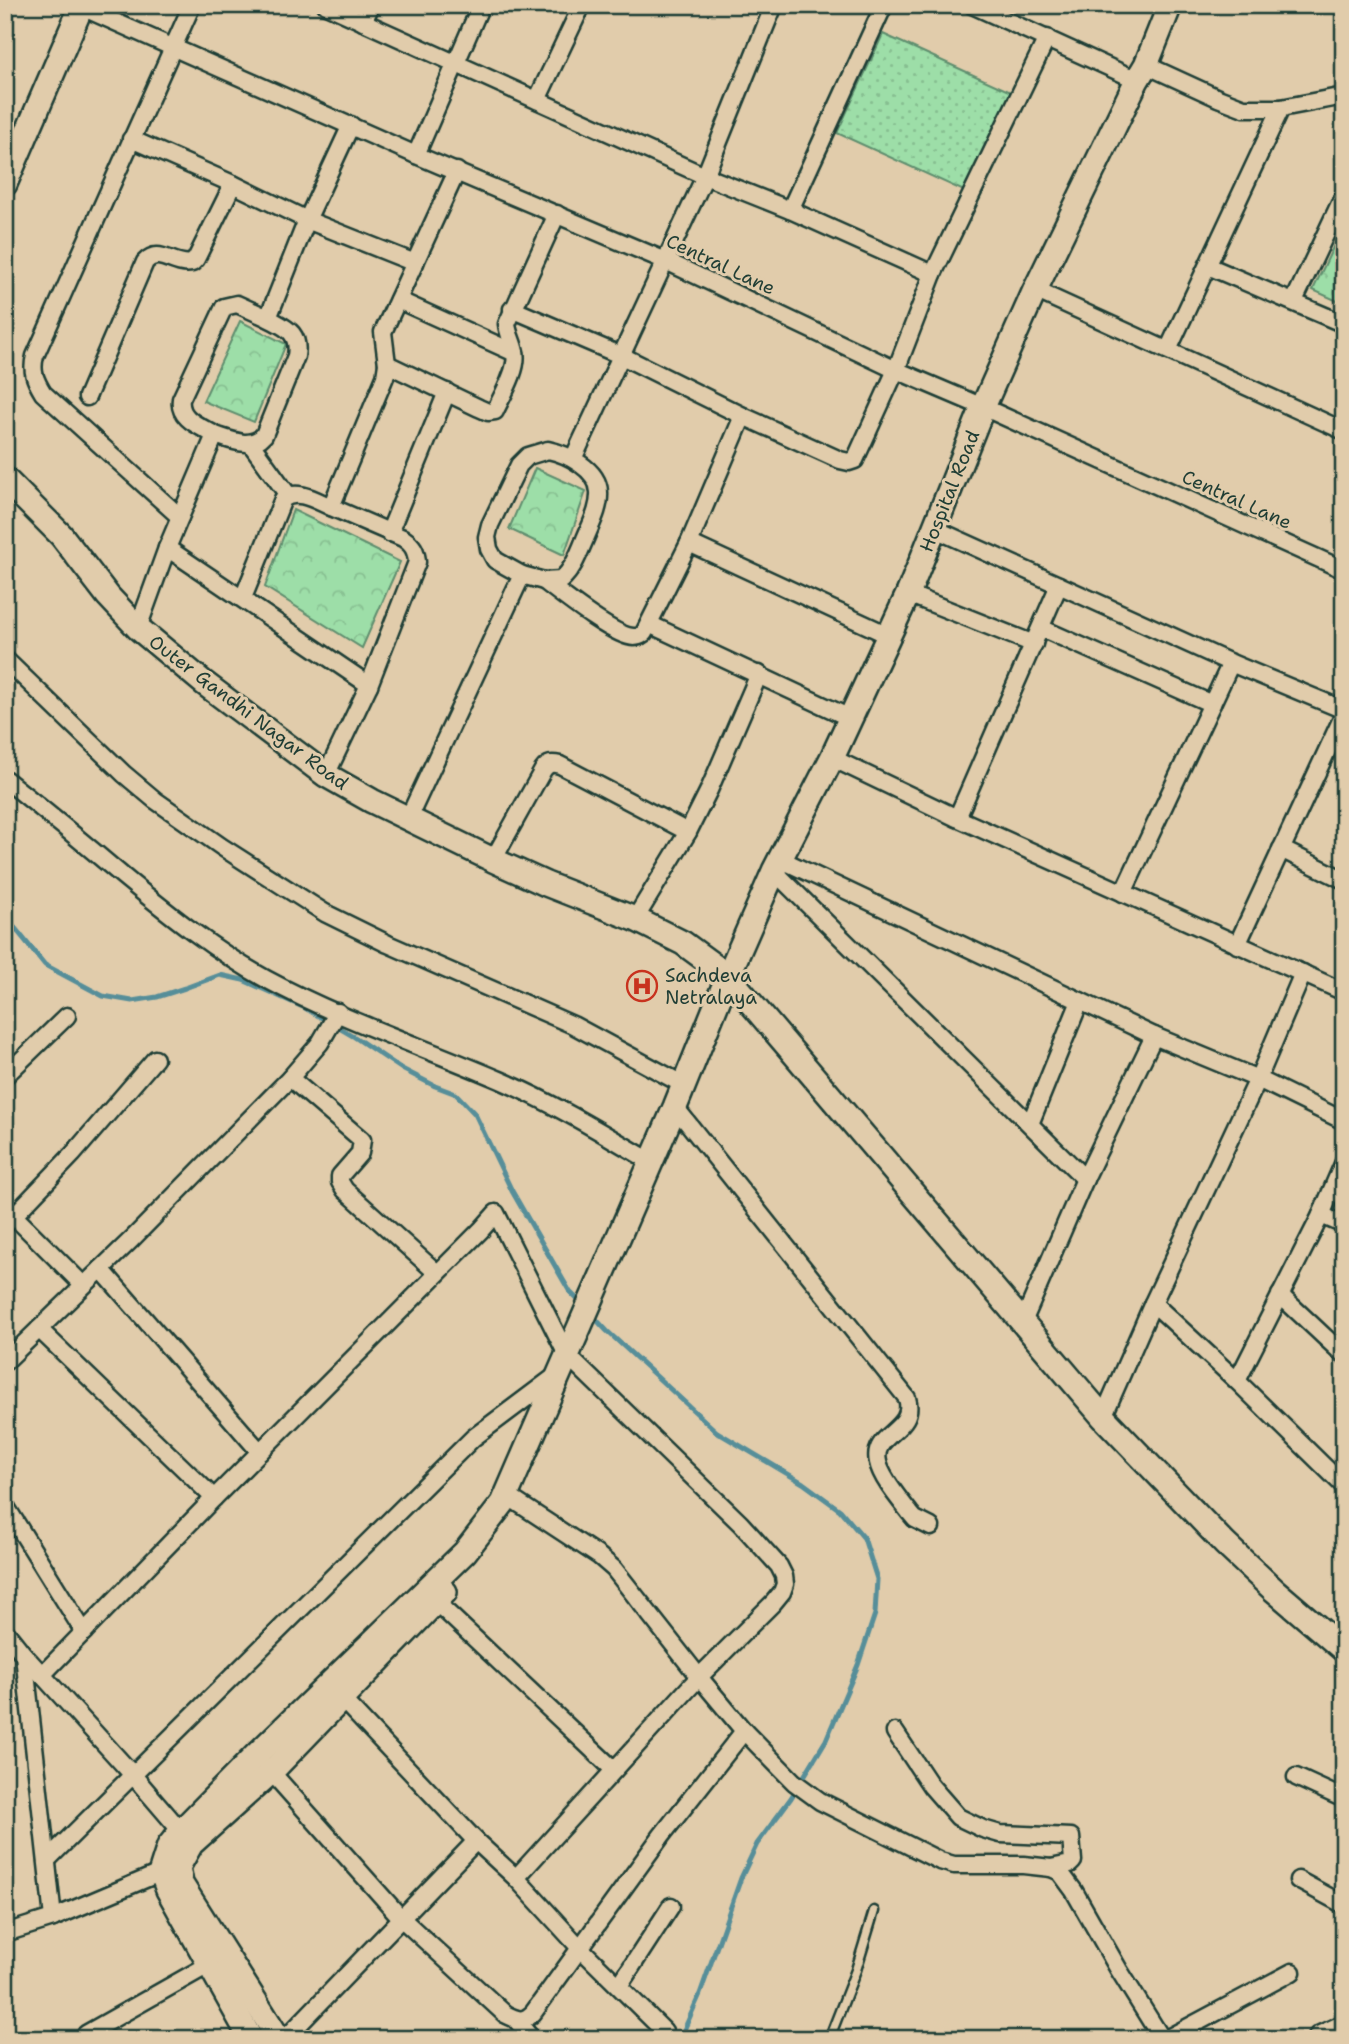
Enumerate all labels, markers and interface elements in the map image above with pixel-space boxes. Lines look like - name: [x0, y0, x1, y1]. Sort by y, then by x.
- street label: Central Lane: [662, 228, 779, 301]
- street label: Hospital Road: [914, 427, 985, 556]
- street label: Central Lane: [1178, 464, 1296, 535]
- street label: Outer Gandhi Nagar Road: [144, 629, 353, 796]
- place label: Sachdeva Netralaya: [665, 963, 757, 1010]
- hospital icon: Sachdeva Netralaya: [625, 969, 659, 1003]

